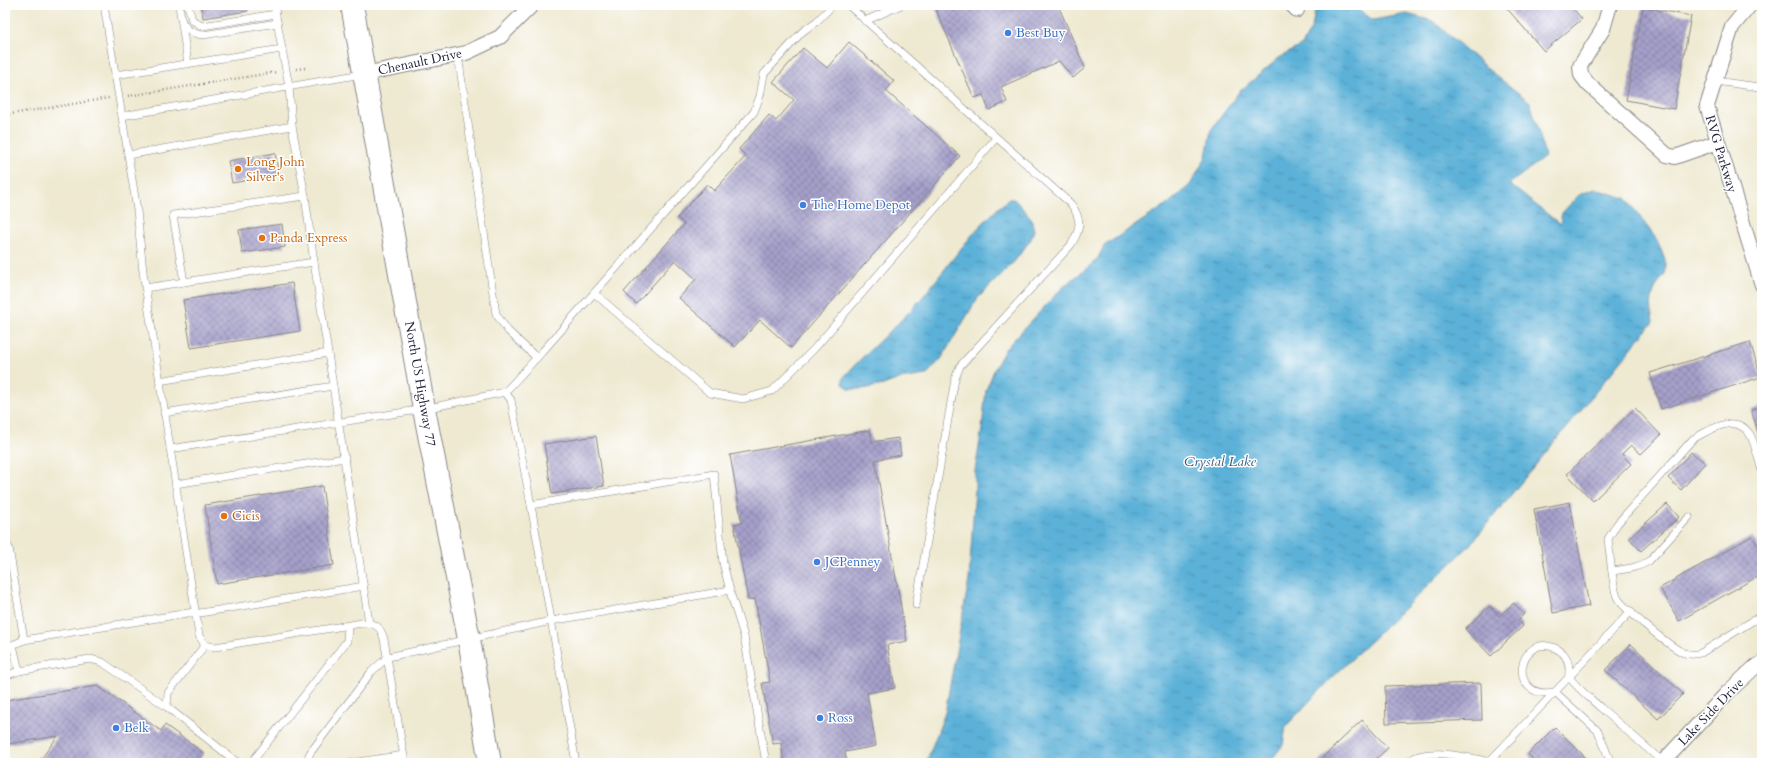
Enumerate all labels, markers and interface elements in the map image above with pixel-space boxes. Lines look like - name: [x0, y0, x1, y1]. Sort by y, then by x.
- place label: Best Buy: [1016, 24, 1066, 42]
- marker: Best Buy: [1003, 28, 1013, 38]
- street label: Chenault Drive: [376, 44, 464, 80]
- street label: RVG Parkway: [1701, 113, 1741, 195]
- place label: Long John Silver's: [246, 153, 306, 186]
- marker: Long John Silver's: [233, 164, 243, 174]
- place label: The Home Depot: [811, 196, 910, 214]
- marker: The Home Depot: [798, 200, 808, 210]
- place label: Panda Express: [270, 229, 347, 247]
- marker: Panda Express: [257, 233, 267, 243]
- street label: North US Highway 77: [400, 320, 440, 448]
- water label: Crystal Lake: [1184, 452, 1257, 471]
- place label: Cicis: [232, 507, 260, 525]
- marker: Cicis: [219, 511, 229, 521]
- place label: JCPenney: [823, 553, 881, 571]
- marker: JCPenney: [812, 557, 822, 567]
- street label: Lake Side Drive: [1674, 674, 1748, 750]
- place label: Ross: [828, 709, 853, 727]
- marker: Ross: [815, 713, 825, 723]
- place label: Belk: [124, 719, 149, 737]
- marker: Belk: [111, 723, 121, 733]

